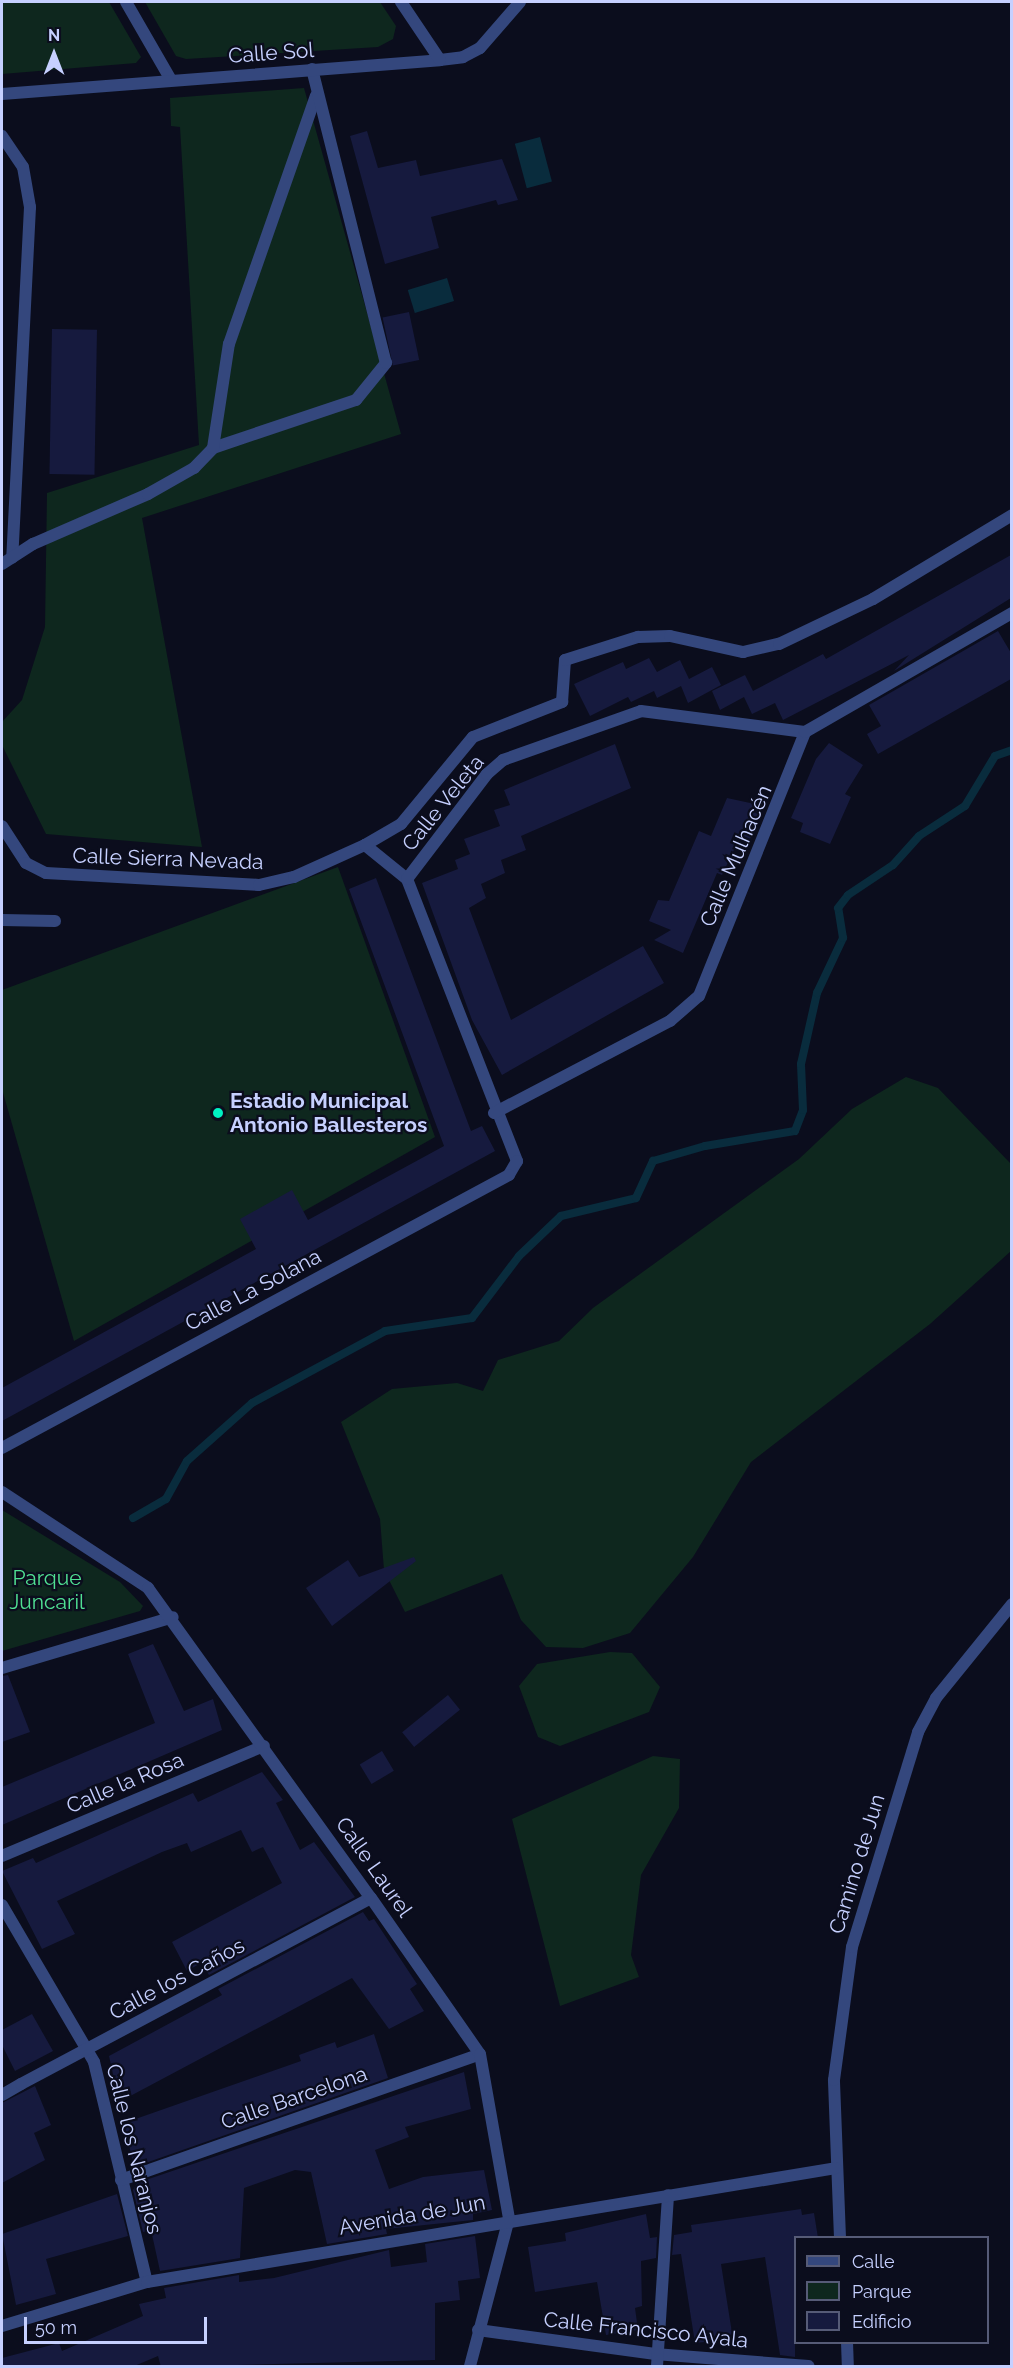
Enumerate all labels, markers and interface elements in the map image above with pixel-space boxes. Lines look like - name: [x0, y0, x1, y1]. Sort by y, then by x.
- north arrow: [24, 24, 84, 84]
- text: N: [48, 26, 60, 45]
- street label: Calle Sol: [227, 37, 315, 69]
- street label: Calle Veleta: [397, 750, 489, 856]
- street label: Calle Mulhacén: [695, 781, 777, 931]
- street label: Calle Sierra Nevada: [72, 843, 264, 875]
- place label: Estadio Municipal Antonio Ballesteros: [230, 1088, 427, 1138]
- marker: Estadio Municipal Antonio Ballesteros: [211, 1106, 225, 1120]
- street label: Calle La Solana: [181, 1244, 325, 1336]
- park label: Parque Juncaril: [9, 1565, 85, 1615]
- street label: Calle la Rosa: [63, 1747, 187, 1819]
- street label: Camino de Jun: [824, 1791, 890, 1937]
- street label: Calle Laurel: [330, 1812, 418, 1922]
- street label: Calle los Caños: [105, 1933, 249, 2025]
- street label: Calle los Naranjos: [101, 2061, 167, 2237]
- street label: Calle Barcelona: [218, 2061, 370, 2135]
- street label: Avenida de Jun: [337, 2190, 487, 2240]
- legend: [794, 2236, 989, 2344]
- text: Calle: [852, 2251, 895, 2272]
- text: Parque: [852, 2281, 911, 2302]
- scale bar: [27, 2305, 210, 2343]
- street label: Calle Francisco Ayala: [542, 2307, 750, 2353]
- text: Edificio: [852, 2311, 911, 2332]
- text: 50 m: [35, 2317, 77, 2338]

